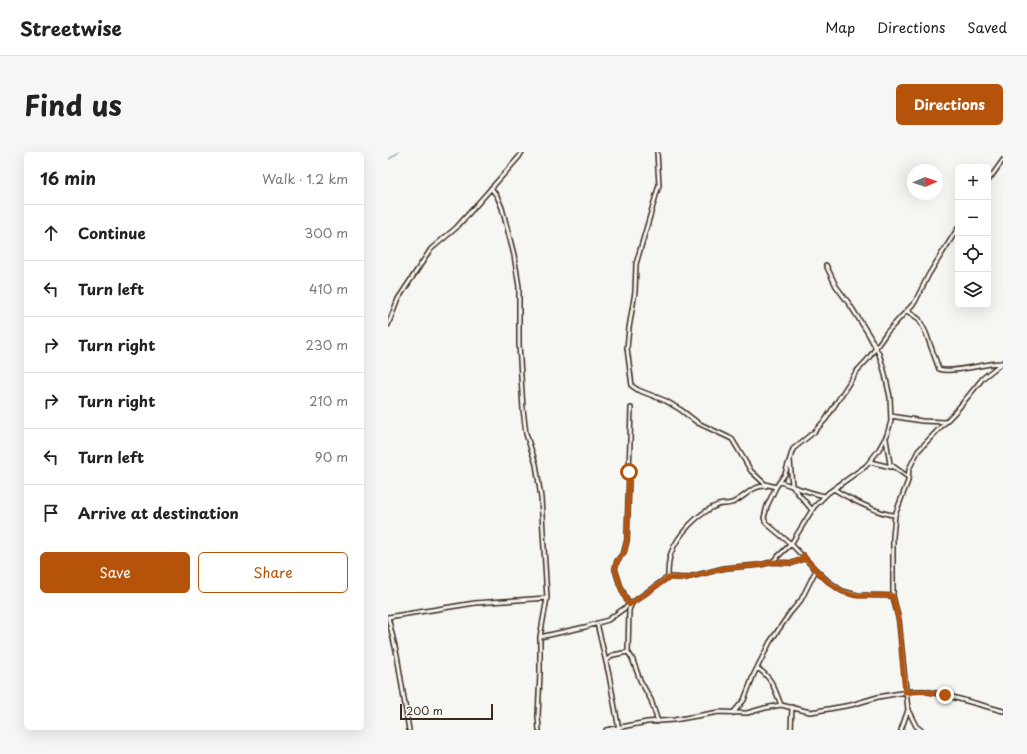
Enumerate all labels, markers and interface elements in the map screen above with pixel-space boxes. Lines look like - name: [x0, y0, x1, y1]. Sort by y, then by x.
- text: Streetwise: [20, 14, 122, 42]
- text: Map: [825, 17, 855, 38]
- text: Directions: [877, 17, 945, 38]
- text: Saved: [967, 17, 1007, 38]
- text: Find us: [24, 83, 122, 126]
- button: Directions: [896, 84, 1003, 125]
- north arrow: [907, 164, 943, 200]
- map controls: [955, 164, 991, 308]
- button: +: [955, 164, 991, 200]
- text: 16 min: [40, 165, 96, 191]
- text: Walk · 1.2 km: [262, 169, 348, 188]
- button: −: [955, 200, 991, 236]
- text: Continue: [78, 221, 146, 244]
- icon: ahead: [40, 222, 62, 244]
- text: 300 m: [304, 223, 348, 242]
- button: locate: [955, 236, 991, 272]
- button: layers: [955, 272, 991, 308]
- text: Turn left: [78, 277, 144, 300]
- icon: left: [40, 278, 62, 300]
- text: 410 m: [309, 279, 348, 298]
- text: Turn right: [78, 333, 155, 356]
- icon: right: [40, 334, 62, 356]
- text: 230 m: [306, 335, 348, 354]
- text: Turn right: [78, 389, 155, 412]
- icon: right: [40, 390, 62, 412]
- text: 210 m: [309, 391, 348, 410]
- text: Turn left: [78, 445, 144, 468]
- icon: left: [40, 446, 62, 468]
- text: 90 m: [315, 447, 348, 466]
- route start: [620, 463, 638, 481]
- text: Arrive at destination: [78, 501, 239, 524]
- icon: arrive: [40, 502, 62, 524]
- button: Save: [40, 552, 190, 593]
- button: Share: [198, 552, 348, 593]
- route end: [936, 686, 954, 704]
- scale bar: [400, 702, 493, 721]
- text: 200 m: [406, 702, 443, 719]

